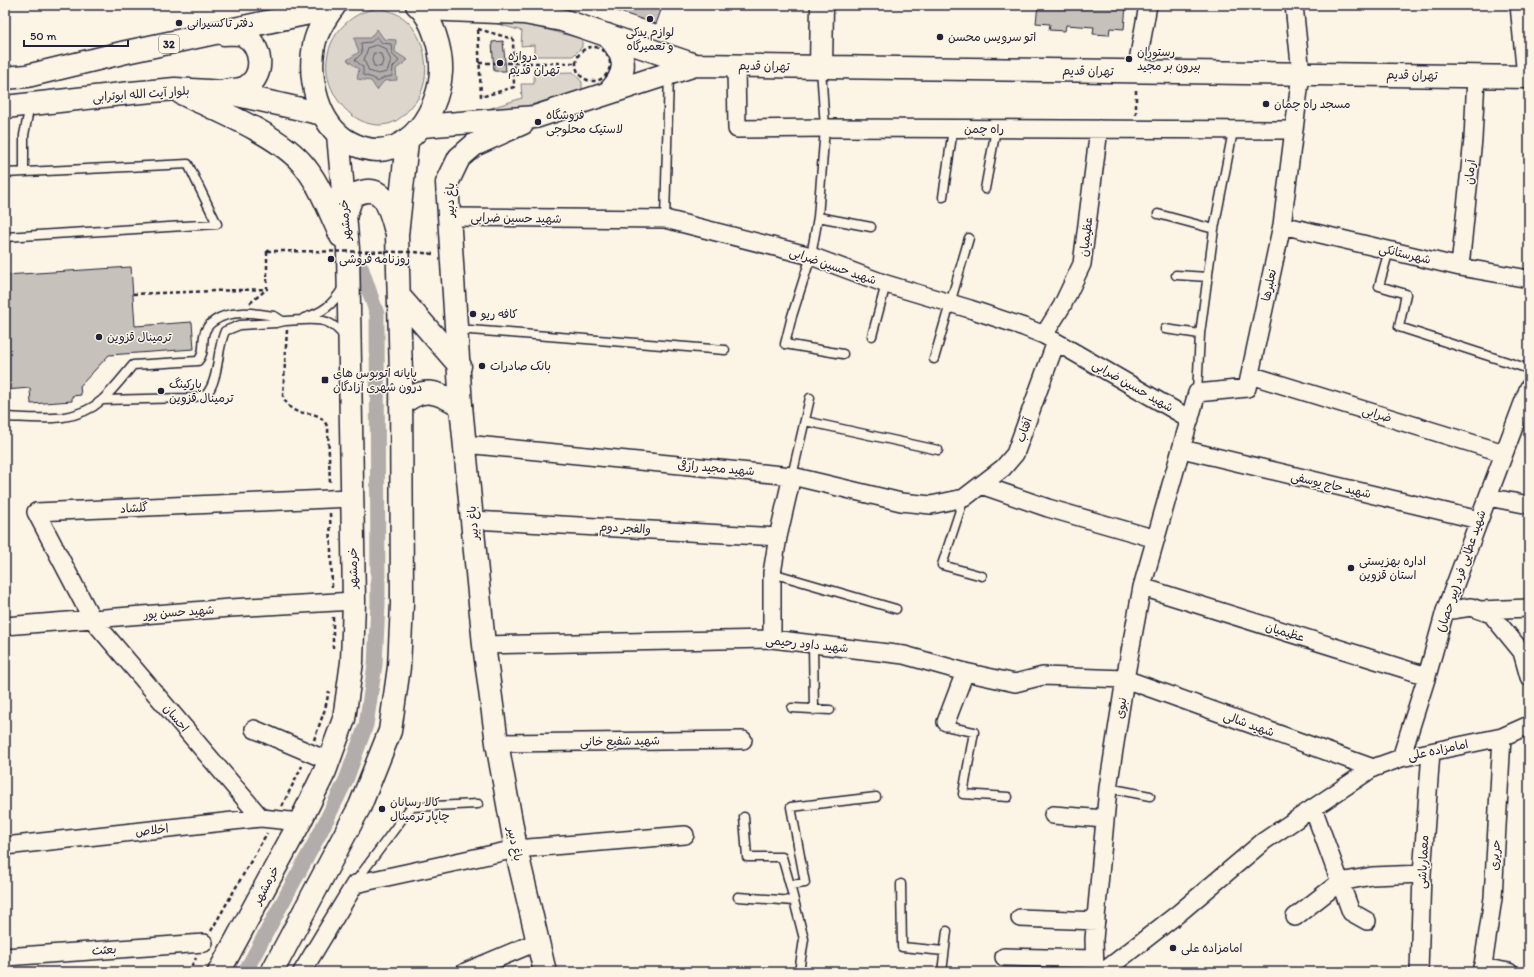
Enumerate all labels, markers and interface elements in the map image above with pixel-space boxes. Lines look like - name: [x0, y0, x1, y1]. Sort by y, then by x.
- marker: لوازم یدکی و تعمیرگاه: [645, 14, 655, 24]
- place label: دفتر تاکسیرانی: [187, 16, 254, 31]
- marker: دفتر تاکسیرانی: [174, 18, 184, 28]
- scale bar: [24, 22, 128, 48]
- place label: لوازم یدکی و تعمیرگاه: [626, 25, 674, 54]
- text: 50 m: [30, 29, 56, 43]
- place label: اتو سرویس محسن: [948, 30, 1036, 45]
- marker: اتو سرویس محسن: [935, 32, 945, 42]
- road number: 32: [159, 35, 179, 53]
- place label: رستوران بیرون بر مجید: [1137, 45, 1201, 74]
- place label: دروازه تهران قدیم: [508, 49, 560, 79]
- marker: رستوران بیرون بر مجید: [1124, 54, 1134, 64]
- marker: دروازه تهران قدیم: [495, 58, 505, 68]
- street label: تهران قدیم: [738, 59, 790, 75]
- street label: تهران قدیم: [1062, 64, 1114, 80]
- street label: تهران قدیم: [1386, 68, 1438, 84]
- street label: بلوار آیت الله ابوترابی: [92, 84, 190, 105]
- place label: مسجد راه چمان: [1274, 97, 1351, 112]
- marker: مسجد راه چمان: [1261, 99, 1271, 109]
- place label: فروشگاه لاستیک محلوجی: [546, 108, 623, 137]
- marker: فروشگاه لاستیک محلوجی: [533, 117, 543, 127]
- street label: راه چمن: [964, 122, 1004, 136]
- street label: آرمان: [1462, 158, 1478, 185]
- street label: باغ دبیر: [443, 183, 459, 218]
- street label: خرمشهر: [336, 199, 354, 242]
- street label: شهید حسین ضرابی: [470, 210, 562, 227]
- street label: عظیمیان: [1077, 216, 1095, 258]
- street label: شهرستانکی: [1377, 241, 1432, 268]
- street label: شهید حسین ضرابی: [787, 245, 878, 288]
- place label: روزنامه فروشی: [339, 252, 410, 267]
- marker: روزنامه فروشی: [326, 254, 336, 264]
- street label: نعلبرها: [1259, 268, 1280, 303]
- place label: کافه ریو: [480, 307, 518, 321]
- marker: کافه ریو: [468, 309, 478, 319]
- place label: ترمینال قزوین: [107, 330, 172, 345]
- marker: ترمینال قزوین: [94, 332, 104, 342]
- street label: شهید حسین ضرابی: [1090, 357, 1176, 416]
- place label: بانک صادرات: [490, 359, 551, 374]
- marker: بانک صادرات: [477, 361, 487, 371]
- place label: پایانه اتوبوس های درون شهری آزادگان: [333, 366, 422, 395]
- marker: پایانه اتوبوس های درون شهری آزادگان: [320, 375, 330, 385]
- place label: پارکینگ ترمینال قزوین: [169, 377, 234, 406]
- marker: پارکینگ ترمینال قزوین: [156, 386, 166, 396]
- street label: ضرابی: [1360, 403, 1393, 426]
- street label: آفتاب: [1013, 415, 1036, 445]
- street label: شهید مجید رازقی: [677, 458, 755, 479]
- street label: شهید حاج یوسفی: [1289, 469, 1372, 503]
- street label: گلشاد: [120, 500, 148, 516]
- street label: باغ دبیر: [465, 505, 484, 542]
- street label: شهید عطایی فرد (پیر حصار): [1434, 508, 1489, 634]
- street label: والفجر دوم: [599, 520, 651, 538]
- street label: خرمشهر: [346, 547, 360, 590]
- place label: اداره بهزیستی استان قزوین: [1359, 554, 1426, 583]
- marker: اداره بهزیستی استان قزوین: [1346, 563, 1356, 573]
- street label: شهید حسن پور: [142, 603, 215, 623]
- street label: عظیمیان: [1264, 619, 1306, 645]
- street label: شهید داود رحیمی: [765, 633, 849, 656]
- street label: نبوی: [1112, 696, 1131, 720]
- street label: احسان: [160, 701, 192, 735]
- street label: شهید شالی: [1221, 708, 1276, 741]
- street label: شهید شفیع خانی: [580, 733, 660, 751]
- street label: امامزاده علی: [1406, 737, 1470, 764]
- place label: کالا رسانان چاپار ترمینال: [390, 795, 450, 824]
- marker: کالا رسانان چاپار ترمینال: [377, 804, 387, 814]
- street label: اخلاص: [135, 821, 169, 839]
- street label: باغ دبیر: [502, 825, 525, 863]
- street label: معمارباشی: [1415, 835, 1432, 889]
- street label: حریری: [1487, 839, 1503, 871]
- street label: خرمشهر: [250, 863, 282, 907]
- place label: امامزاده علی: [1181, 941, 1243, 956]
- street label: بعثت: [91, 942, 117, 959]
- marker: امامزاده علی: [1168, 943, 1178, 953]

